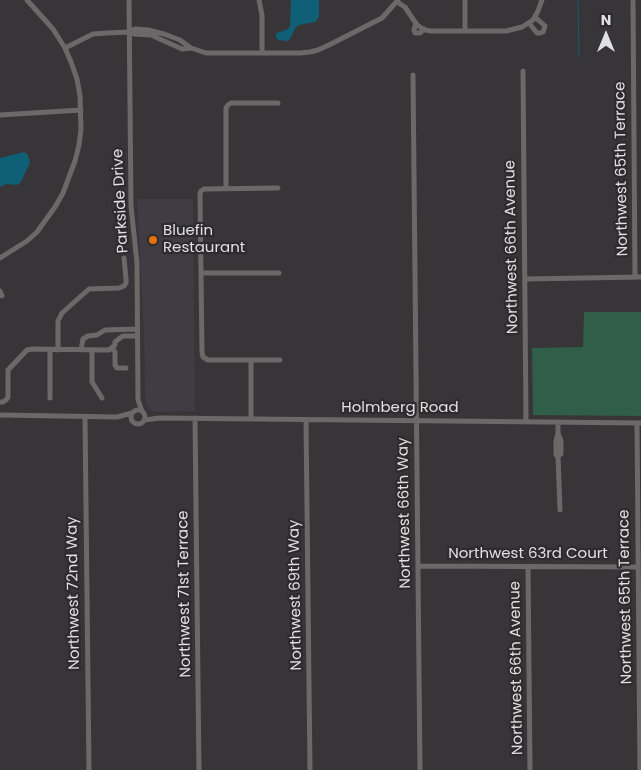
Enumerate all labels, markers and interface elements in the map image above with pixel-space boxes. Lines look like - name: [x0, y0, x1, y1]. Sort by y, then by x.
- north arrow: [581, 10, 631, 60]
- text: N: [601, 10, 611, 30]
- street label: Northwest 65th Terrace: [611, 81, 633, 257]
- street label: Parkside Drive: [109, 148, 133, 254]
- street label: Northwest 66th Avenue: [501, 160, 523, 334]
- place label: Bluefin Restaurant: [163, 222, 245, 257]
- marker: Bluefin Restaurant: [147, 234, 159, 246]
- street label: Holmberg Road: [341, 399, 459, 417]
- street label: Northwest 66th Way: [395, 437, 415, 589]
- street label: Northwest 65th Terrace: [615, 509, 637, 685]
- street label: Northwest 71st Terrace: [175, 510, 195, 678]
- street label: Northwest 72nd Way: [64, 516, 84, 670]
- street label: Northwest 69th Way: [286, 519, 306, 671]
- street label: Northwest 63rd Court: [448, 545, 608, 563]
- street label: Northwest 66th Avenue: [506, 581, 528, 755]

